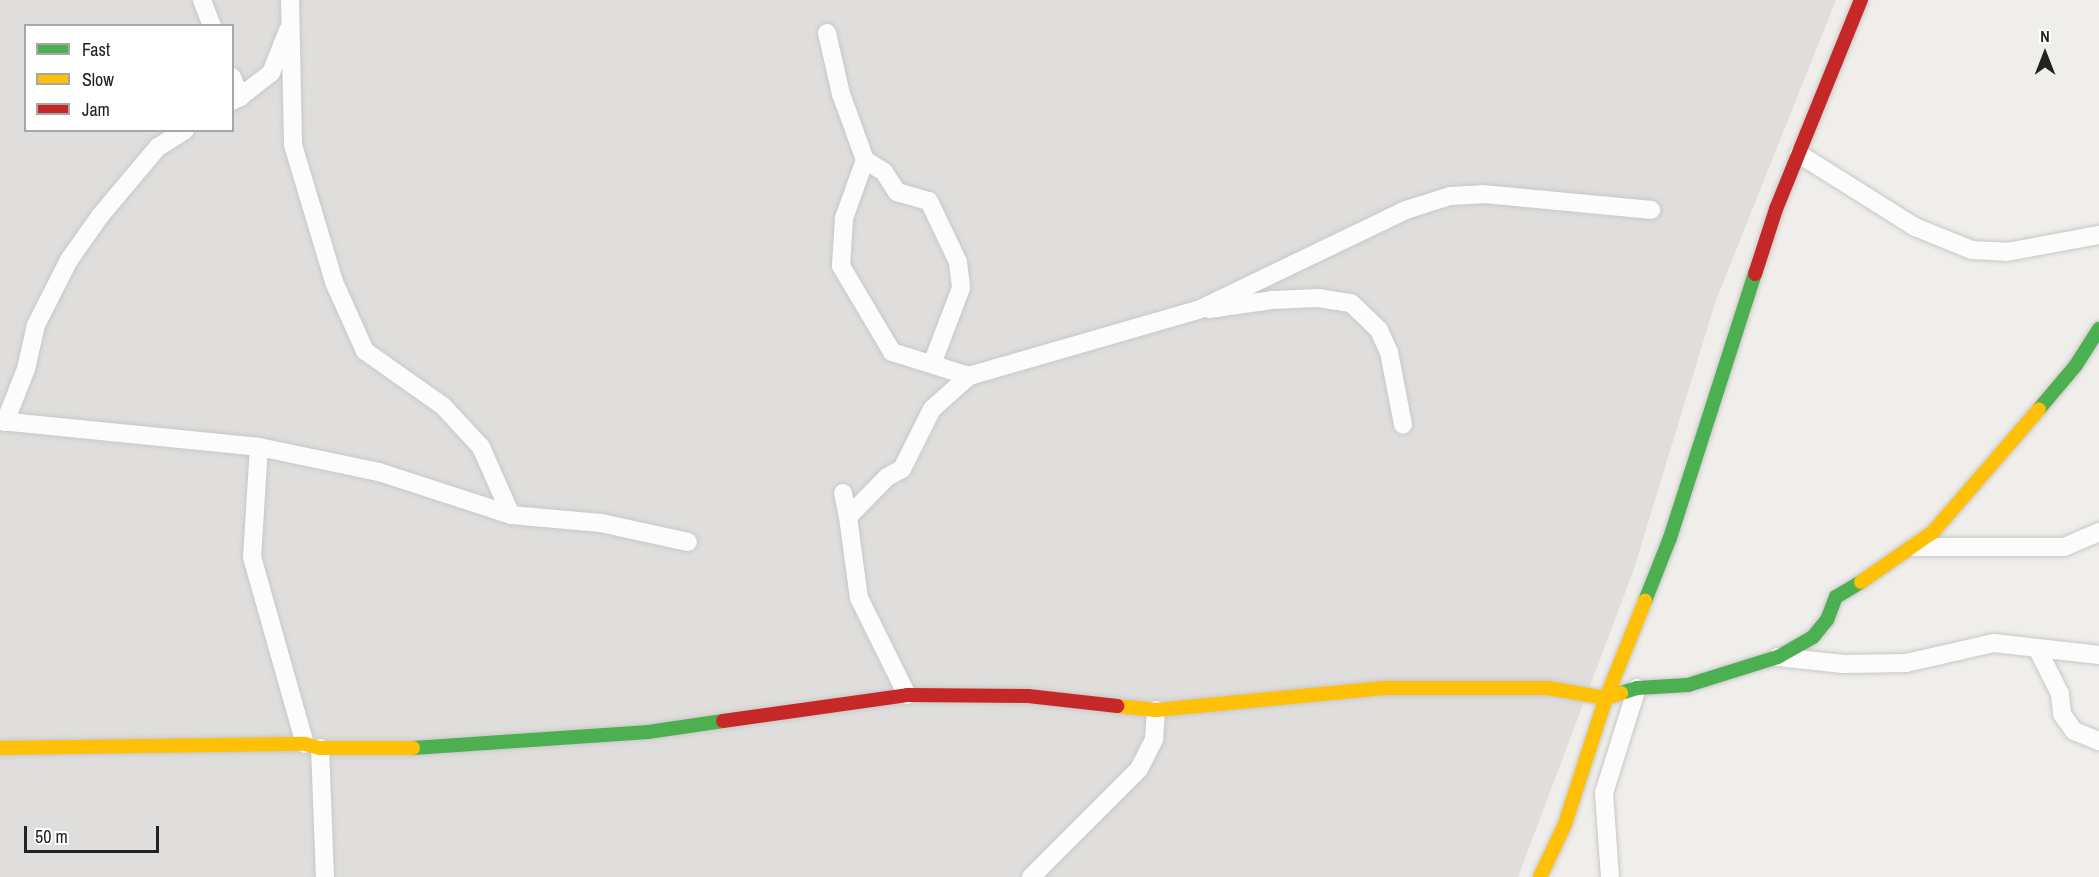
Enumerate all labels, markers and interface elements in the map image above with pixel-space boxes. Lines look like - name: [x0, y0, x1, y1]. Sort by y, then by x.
- legend: [24, 24, 234, 132]
- north arrow: [2015, 24, 2075, 84]
- text: N: [2040, 25, 2050, 47]
- text: Fast: [82, 37, 110, 62]
- text: Slow: [82, 67, 114, 92]
- text: Jam: [82, 97, 110, 122]
- scale bar: [27, 814, 162, 852]
- text: 50 m: [35, 824, 68, 849]

